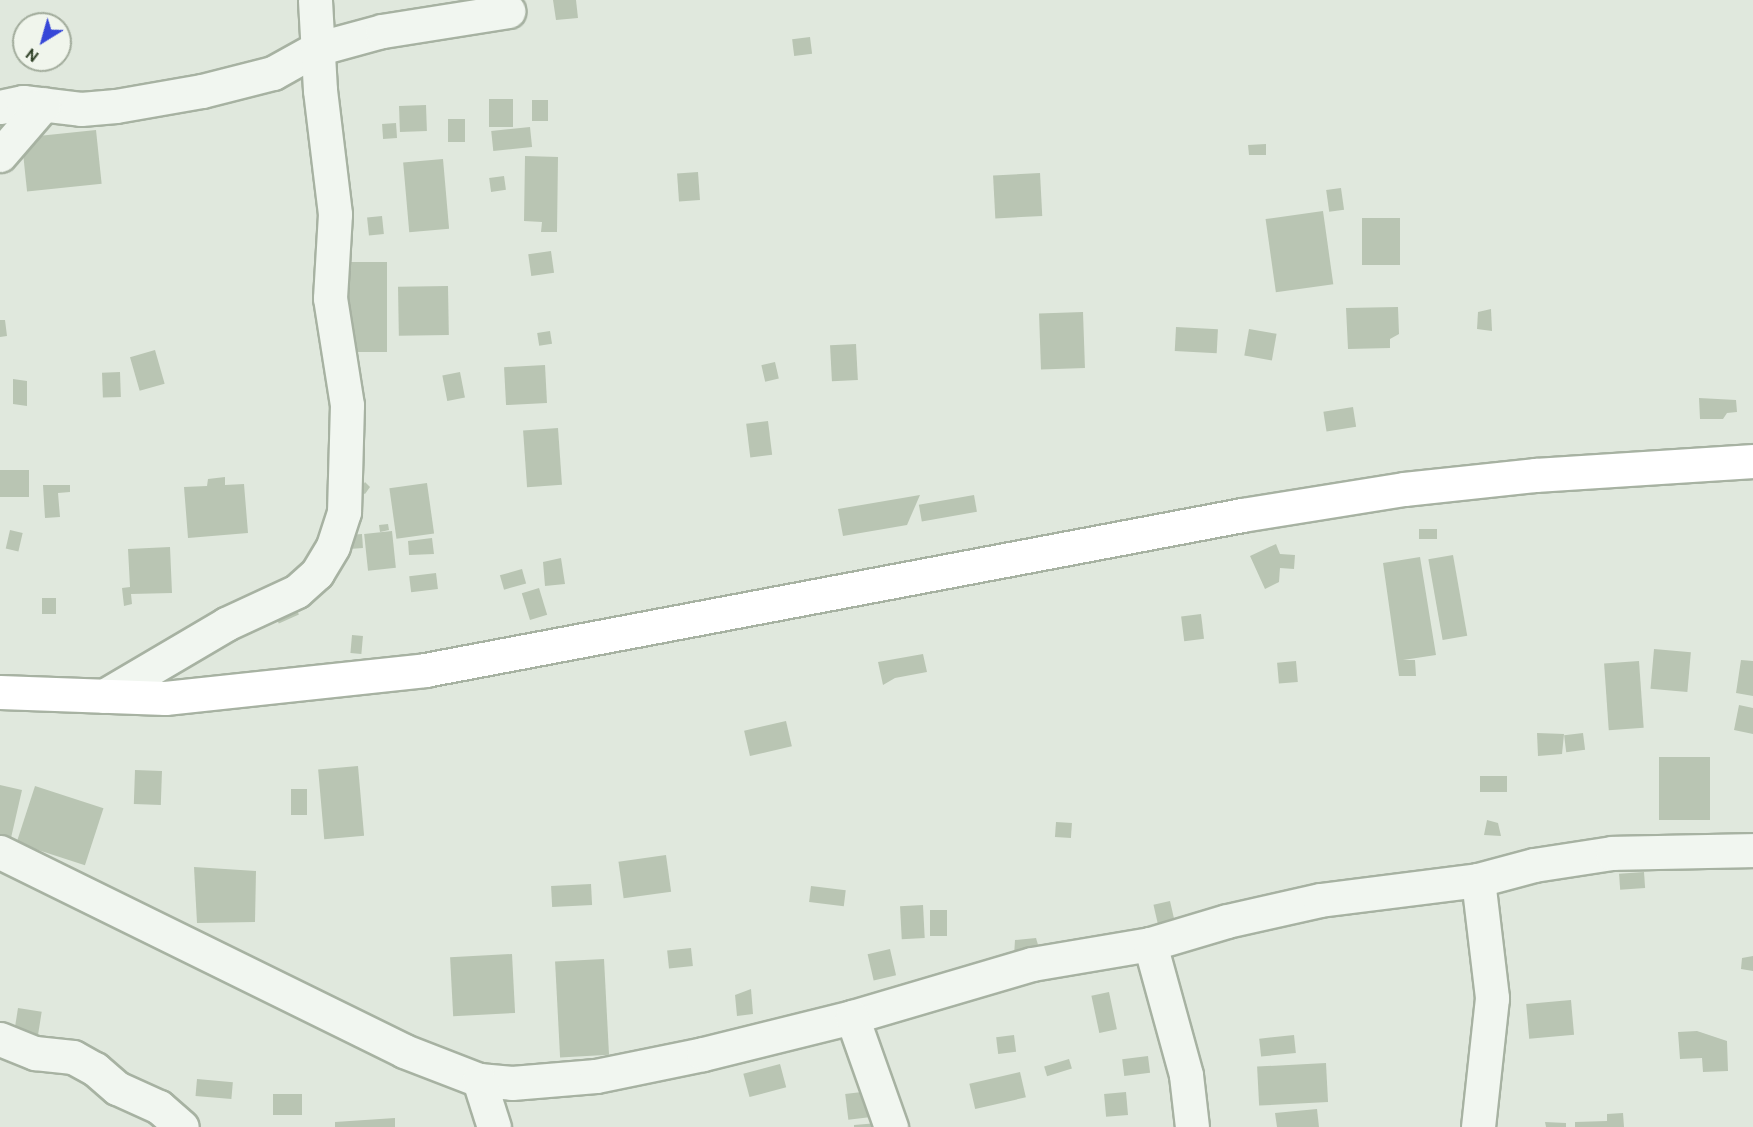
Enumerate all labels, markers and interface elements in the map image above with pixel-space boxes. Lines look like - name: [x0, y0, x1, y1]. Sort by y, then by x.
- north arrow: [12, 12, 72, 72]
- text: N: [22, 44, 42, 66]

